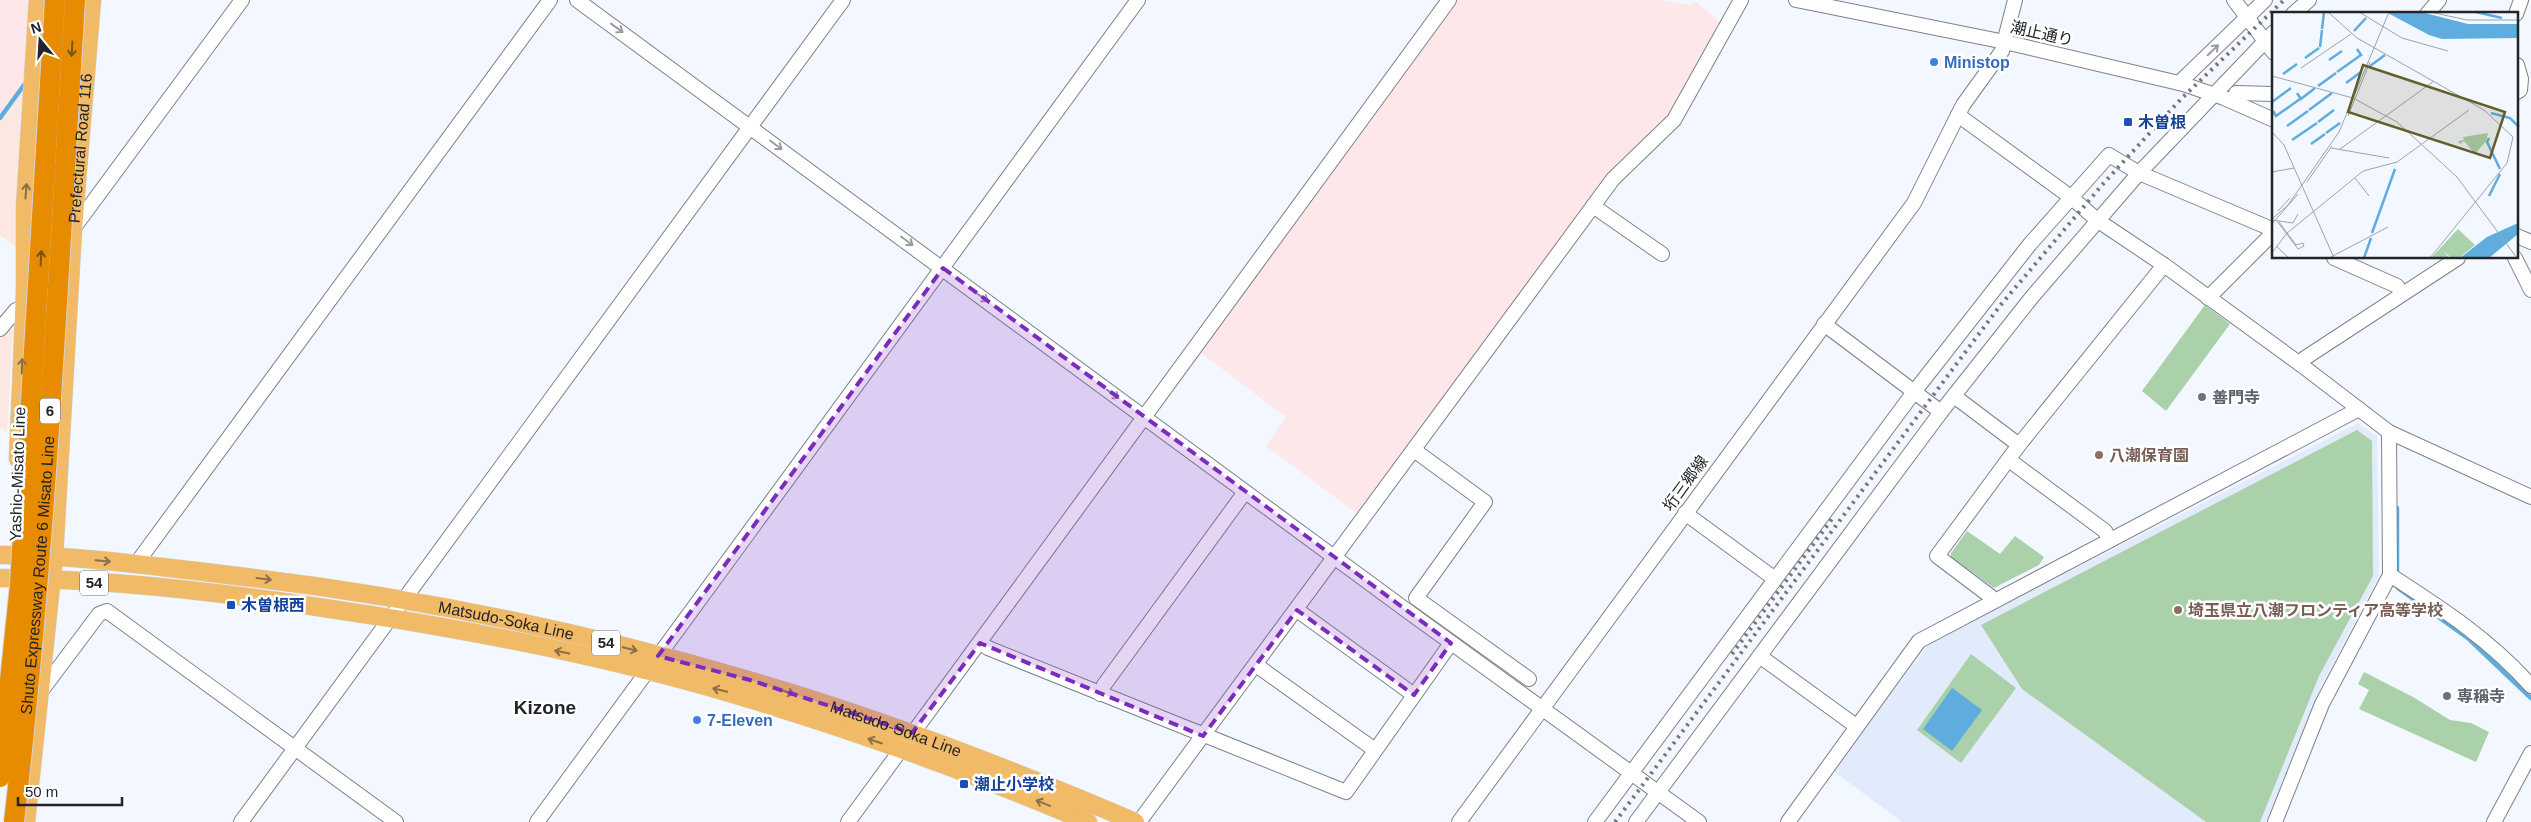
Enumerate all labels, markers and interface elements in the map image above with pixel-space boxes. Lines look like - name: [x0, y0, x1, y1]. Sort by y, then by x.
- inset map: [2272, 12, 2518, 259]
- north arrow: [15, 15, 65, 65]
- text: N: [29, 18, 43, 37]
- street label: 潮止通り: [2009, 18, 2075, 49]
- one-way arrow: [610, 23, 624, 33]
- one-way arrow: [67, 40, 76, 56]
- one-way arrow: [2207, 44, 2219, 56]
- place label: Ministop: [1944, 54, 2010, 71]
- marker: Ministop: [1928, 56, 1940, 68]
- street label: Prefectural Road 116: [66, 73, 95, 224]
- place label: 木曽根: [2138, 114, 2186, 131]
- marker: 木曽根: [2122, 116, 2134, 128]
- one-way arrow: [769, 140, 783, 150]
- one-way arrow: [22, 184, 31, 200]
- one-way arrow: [900, 236, 913, 247]
- one-way arrow: [36, 250, 45, 266]
- one-way arrow: [975, 292, 989, 302]
- one-way arrow: [17, 358, 26, 374]
- one-way arrow: [1106, 388, 1119, 399]
- place label: 善門寺: [2212, 389, 2260, 406]
- marker: 善門寺: [2196, 391, 2208, 403]
- road number: 6: [40, 398, 60, 424]
- street label: Yashio-Misato Line: [7, 406, 28, 542]
- street label: Shuto Expressway Route 6 Misato Line: [18, 435, 57, 715]
- place label: 八潮保育園: [2109, 447, 2189, 464]
- marker: 八潮保育園: [2093, 449, 2105, 461]
- street label: 垳三郷線: [1660, 452, 1711, 514]
- one-way arrow: [95, 556, 111, 565]
- road number: 54: [80, 570, 108, 596]
- one-way arrow: [256, 574, 272, 584]
- place label: 木曽根西: [241, 597, 305, 614]
- street label: Matsudo-Soka Line: [437, 598, 576, 643]
- marker: 木曽根西: [225, 599, 237, 611]
- place label: 埼玉県立八潮フロンティア高等学校: [2188, 602, 2443, 619]
- marker: 埼玉県立八潮フロンティア高等学校: [2172, 604, 2184, 616]
- road number: 54: [592, 630, 620, 656]
- one-way arrow: [621, 645, 637, 654]
- one-way arrow: [555, 647, 571, 656]
- one-way arrow: [713, 685, 729, 695]
- one-way arrow: [778, 688, 794, 697]
- place label: 専稱寺: [2457, 688, 2505, 705]
- marker: 専稱寺: [2441, 690, 2453, 702]
- district label: Kizone: [514, 697, 576, 718]
- street label: Matsudo-Soka Line: [828, 698, 964, 760]
- place label: 7-Eleven: [707, 712, 773, 729]
- marker: 7-Eleven: [691, 714, 703, 726]
- one-way arrow: [867, 736, 883, 745]
- scale bar: [18, 774, 121, 806]
- place label: 潮止小学校: [974, 776, 1054, 793]
- marker: 潮止小学校: [958, 778, 970, 790]
- text: 50 m: [25, 783, 58, 800]
- one-way arrow: [1036, 798, 1052, 807]

